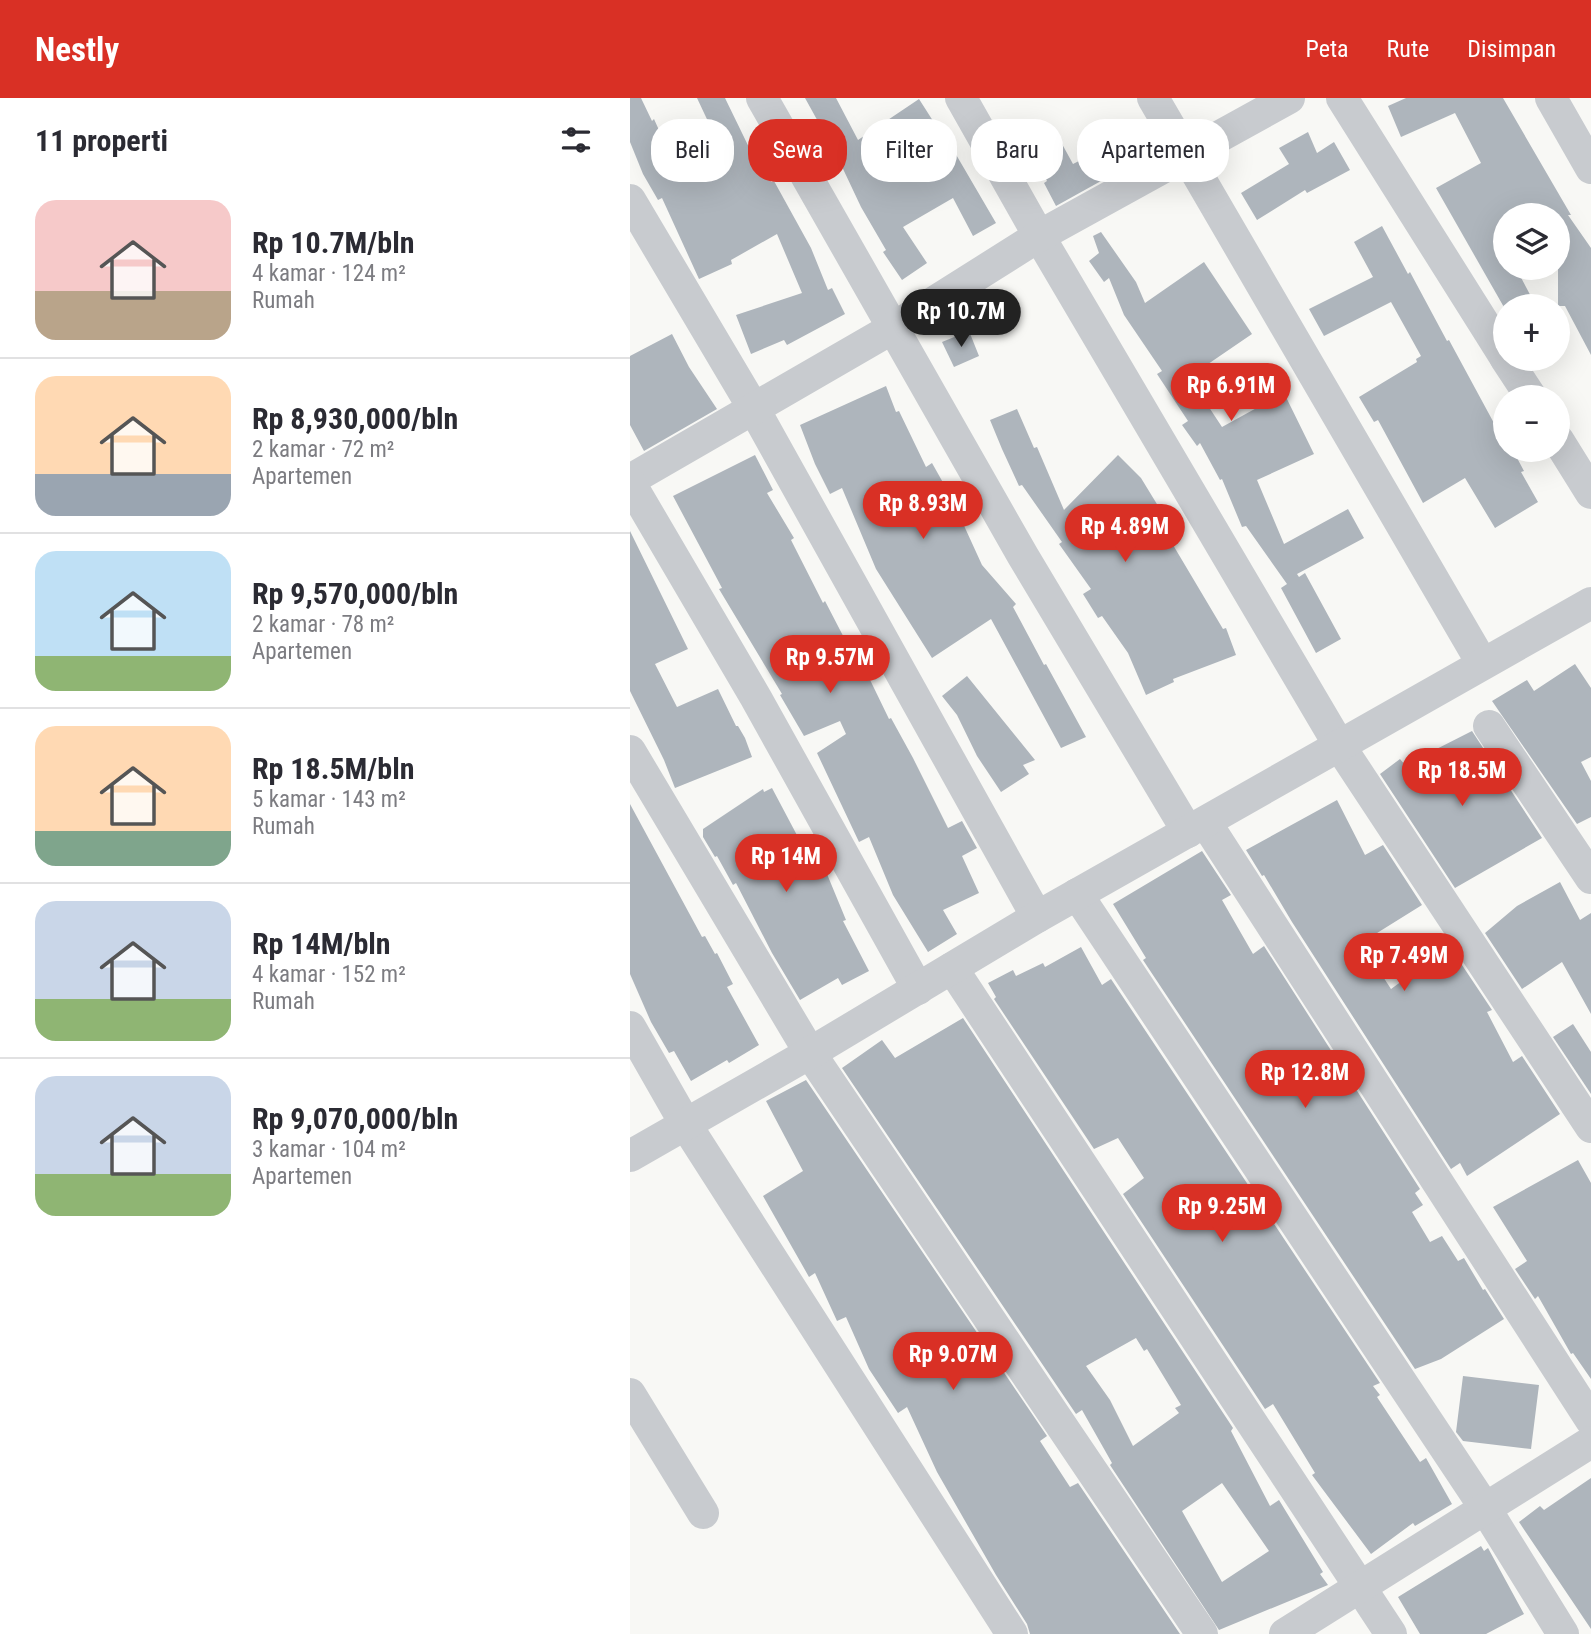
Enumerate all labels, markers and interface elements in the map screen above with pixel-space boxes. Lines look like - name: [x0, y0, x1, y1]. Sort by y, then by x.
- text: Nestly: [35, 30, 119, 69]
- text: Peta: [1306, 35, 1349, 63]
- text: Rute: [1387, 35, 1429, 63]
- text: Disimpan: [1467, 35, 1556, 63]
- chip: Beli: [651, 119, 734, 182]
- chip: Sewa: [748, 119, 847, 182]
- chip: Filter: [861, 119, 957, 182]
- chip: Baru: [971, 119, 1063, 182]
- chip: Apartemen: [1077, 119, 1229, 182]
- icon: filters: [557, 121, 595, 159]
- text: 11 properti: [35, 123, 168, 158]
- map controls: [1493, 203, 1570, 462]
- button: layers: [1493, 203, 1570, 280]
- text: Rp 10.7M/bln: [252, 225, 414, 260]
- icon: home: [91, 228, 175, 312]
- text: 4 kamar · 124 m²: [252, 260, 406, 287]
- text: Rumah: [252, 287, 315, 314]
- pin: Rp 10.7M: [889, 289, 1033, 349]
- button: +: [1493, 294, 1570, 371]
- text: Rp 10.7M: [917, 298, 1005, 325]
- pin: Rp 6.91M: [1159, 364, 1303, 423]
- text: Rp 6.91M: [1187, 372, 1275, 399]
- button: −: [1493, 385, 1570, 462]
- text: Rp 8,930,000/bln: [252, 401, 458, 436]
- icon: home: [91, 404, 175, 488]
- text: 2 kamar · 72 m²: [252, 436, 394, 463]
- text: Apartemen: [252, 463, 352, 490]
- pin: Rp 8.93M: [851, 482, 995, 541]
- text: Rp 8.93M: [879, 490, 967, 517]
- pin: Rp 4.89M: [1053, 504, 1197, 564]
- text: Rp 4.89M: [1081, 513, 1169, 540]
- text: Rp 9,570,000/bln: [252, 576, 458, 611]
- icon: home: [91, 579, 175, 663]
- text: 2 kamar · 78 m²: [252, 611, 394, 638]
- pin: Rp 9.57M: [758, 636, 902, 695]
- text: Apartemen: [252, 638, 352, 665]
- text: Rp 9.57M: [786, 644, 874, 671]
- pin: Rp 18.5M: [1390, 748, 1534, 808]
- text: Rp 18.5M/bln: [252, 751, 414, 786]
- icon: home: [91, 754, 175, 838]
- text: Rp 18.5M: [1418, 757, 1506, 784]
- text: 5 kamar · 143 m²: [252, 786, 406, 813]
- text: Rumah: [252, 813, 315, 840]
- pin: Rp 14M: [729, 834, 843, 894]
- text: Rp 14M: [751, 843, 821, 870]
- text: Rp 14M/bln: [252, 926, 391, 961]
- icon: home: [91, 929, 175, 1013]
- pin: Rp 7.49M: [1332, 934, 1476, 993]
- text: Rp 7.49M: [1360, 942, 1448, 969]
- text: 4 kamar · 152 m²: [252, 961, 406, 988]
- text: Rumah: [252, 988, 315, 1015]
- pin: Rp 12.8M: [1233, 1051, 1377, 1110]
- text: Rp 12.8M: [1261, 1059, 1349, 1086]
- text: Rp 9,070,000/bln: [252, 1101, 458, 1136]
- icon: home: [91, 1104, 175, 1188]
- text: 3 kamar · 104 m²: [252, 1136, 406, 1163]
- text: Apartemen: [252, 1163, 352, 1190]
- pin: Rp 9.25M: [1150, 1184, 1294, 1244]
- text: Rp 9.25M: [1178, 1193, 1266, 1220]
- pin: Rp 9.07M: [881, 1332, 1025, 1392]
- text: Rp 9.07M: [909, 1341, 997, 1368]

